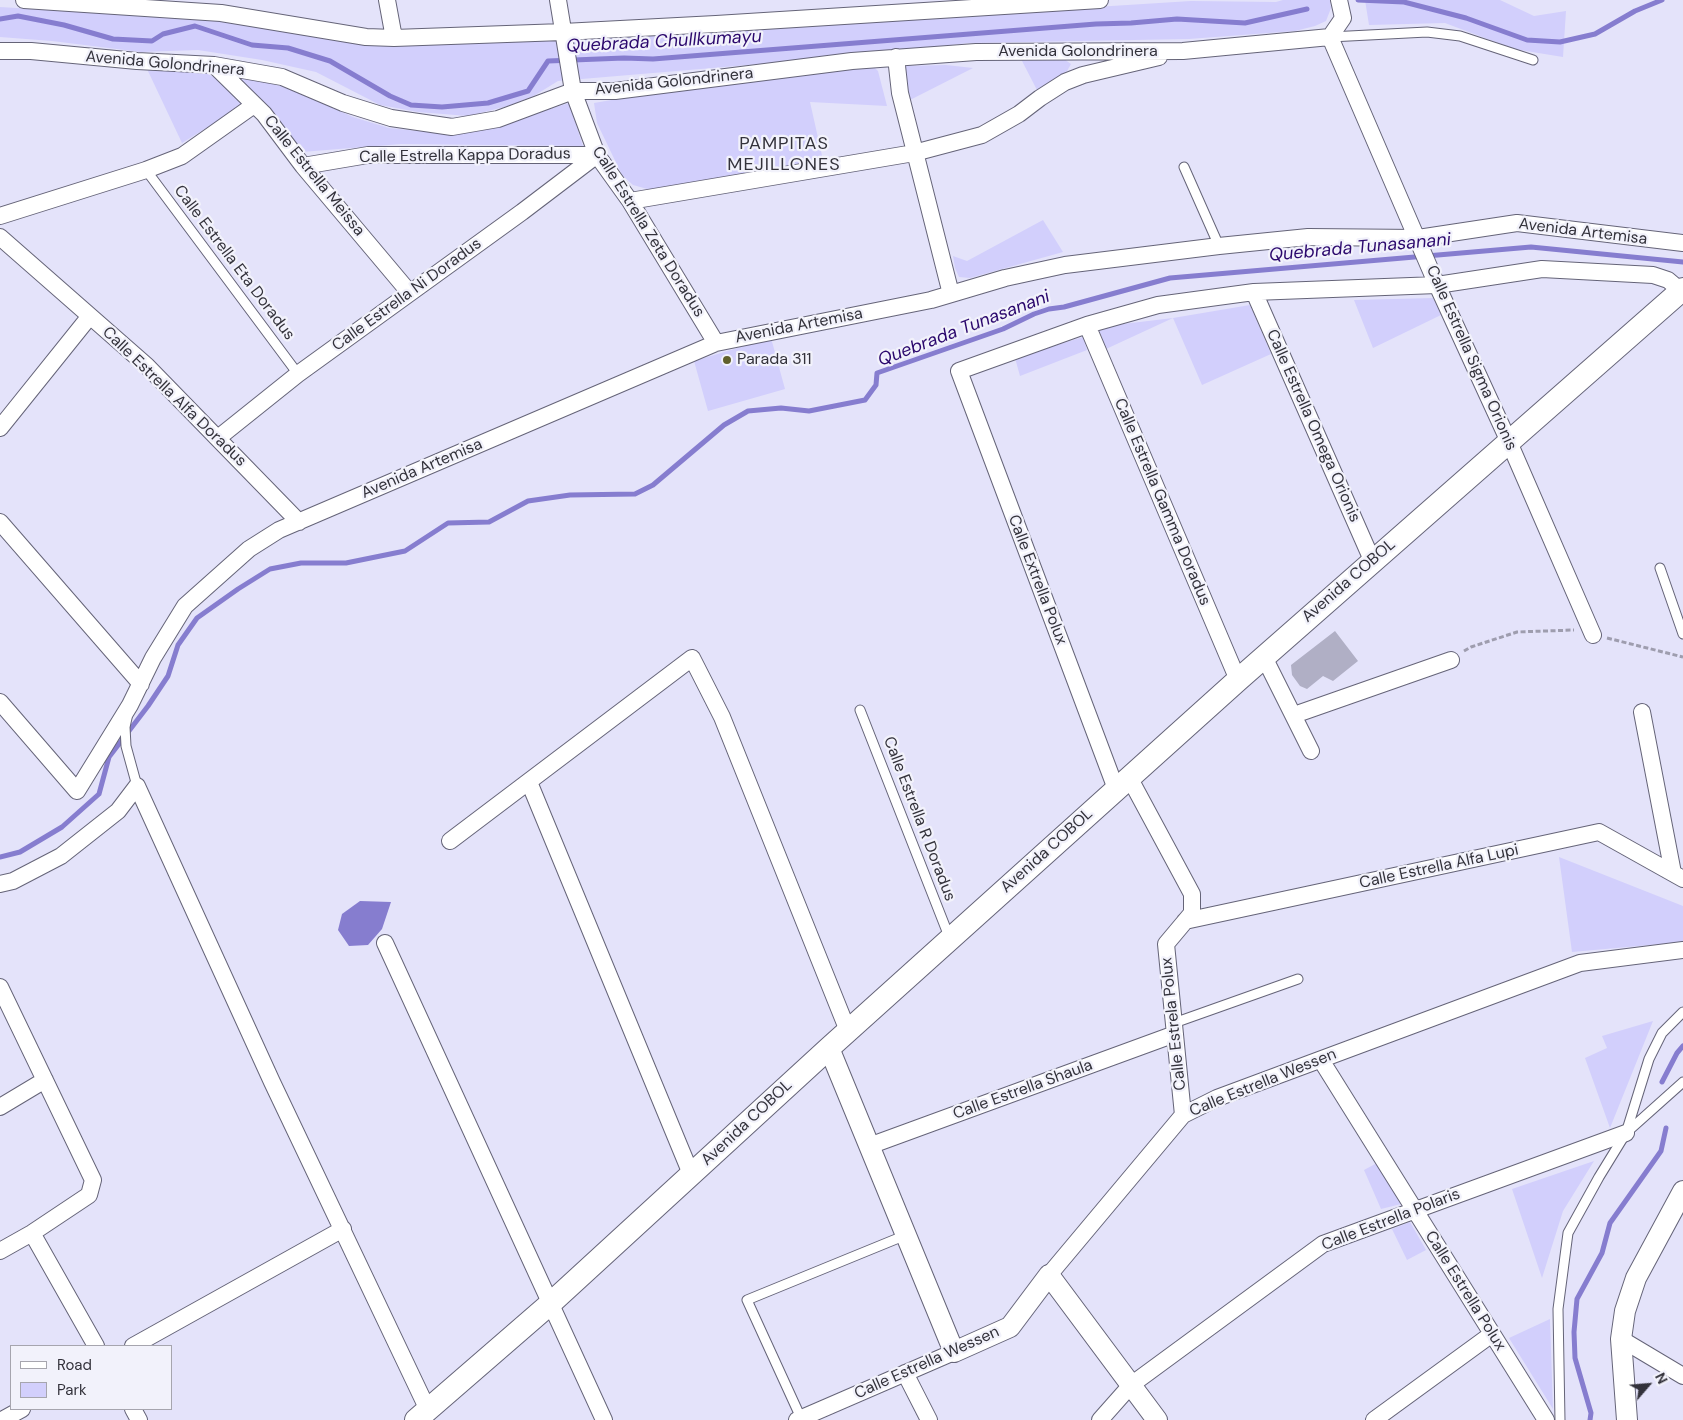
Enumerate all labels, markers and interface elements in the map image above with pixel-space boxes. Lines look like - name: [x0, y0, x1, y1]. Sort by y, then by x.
- water label: Quebrada Chullkumayu: [566, 26, 762, 58]
- street label: Avenida Golondrinera: [998, 42, 1158, 62]
- street label: Avenida Golondrinera: [85, 47, 245, 81]
- street label: Avenida Golondrinera: [594, 64, 754, 100]
- street label: Calle Estrella Meissa: [259, 112, 369, 240]
- district label: PAMPITAS MEJILLONES: [726, 133, 842, 176]
- street label: Calle Estrella Zeta Doradus: [588, 143, 708, 321]
- street label: Calle Estrella Kappa Doradus: [359, 145, 571, 167]
- street label: Calle Estrella Eta Doradus: [169, 182, 299, 344]
- street label: Avenida Artemisa: [1518, 215, 1648, 249]
- water label: Quebrada Tunasanani: [1268, 229, 1452, 267]
- street label: Calle Estrella Ni Doradus: [329, 234, 485, 356]
- street label: Calle Estrella Sigma Orionis: [1421, 263, 1521, 453]
- water label: Quebrada Tunasanani: [875, 286, 1053, 372]
- street label: Avenida Artemisa: [734, 304, 864, 348]
- street label: Calle Estrella Alfa Doradus: [98, 323, 250, 471]
- street label: Calle Estrella Omega Orionis: [1262, 327, 1364, 525]
- place label: Parada 311: [737, 350, 811, 370]
- marker: Parada 311: [721, 354, 733, 366]
- street label: Calle Estrella Gamma Doradus: [1110, 396, 1214, 608]
- street label: Avenida Artemisa: [359, 435, 485, 503]
- street label: Calle Extrella Polux: [1003, 512, 1071, 648]
- street label: Avenida COBOL: [1298, 535, 1400, 627]
- street label: Calle Estrella R Doradus: [879, 734, 959, 904]
- street label: Avenida COBOL: [997, 805, 1097, 897]
- street label: Calle Estrella Alfa Lupi: [1358, 841, 1520, 893]
- street label: Calle Estrela Polux: [1157, 956, 1191, 1092]
- street label: Calle Estrella Wessen: [1187, 1045, 1339, 1121]
- street label: Calle Estrella Shaula: [951, 1056, 1095, 1124]
- street label: Avenida COBOL: [698, 1076, 796, 1170]
- street label: Calle Estrella Polaris: [1319, 1185, 1463, 1255]
- street label: Calle Estrella Polux: [1420, 1228, 1510, 1354]
- street label: Calle Estrella Wessen: [852, 1322, 1002, 1404]
- legend: [10, 1345, 172, 1410]
- text: Road: [57, 1355, 92, 1375]
- north arrow: [1623, 1360, 1673, 1410]
- text: N: [1651, 1370, 1672, 1387]
- text: Park: [57, 1380, 87, 1400]

